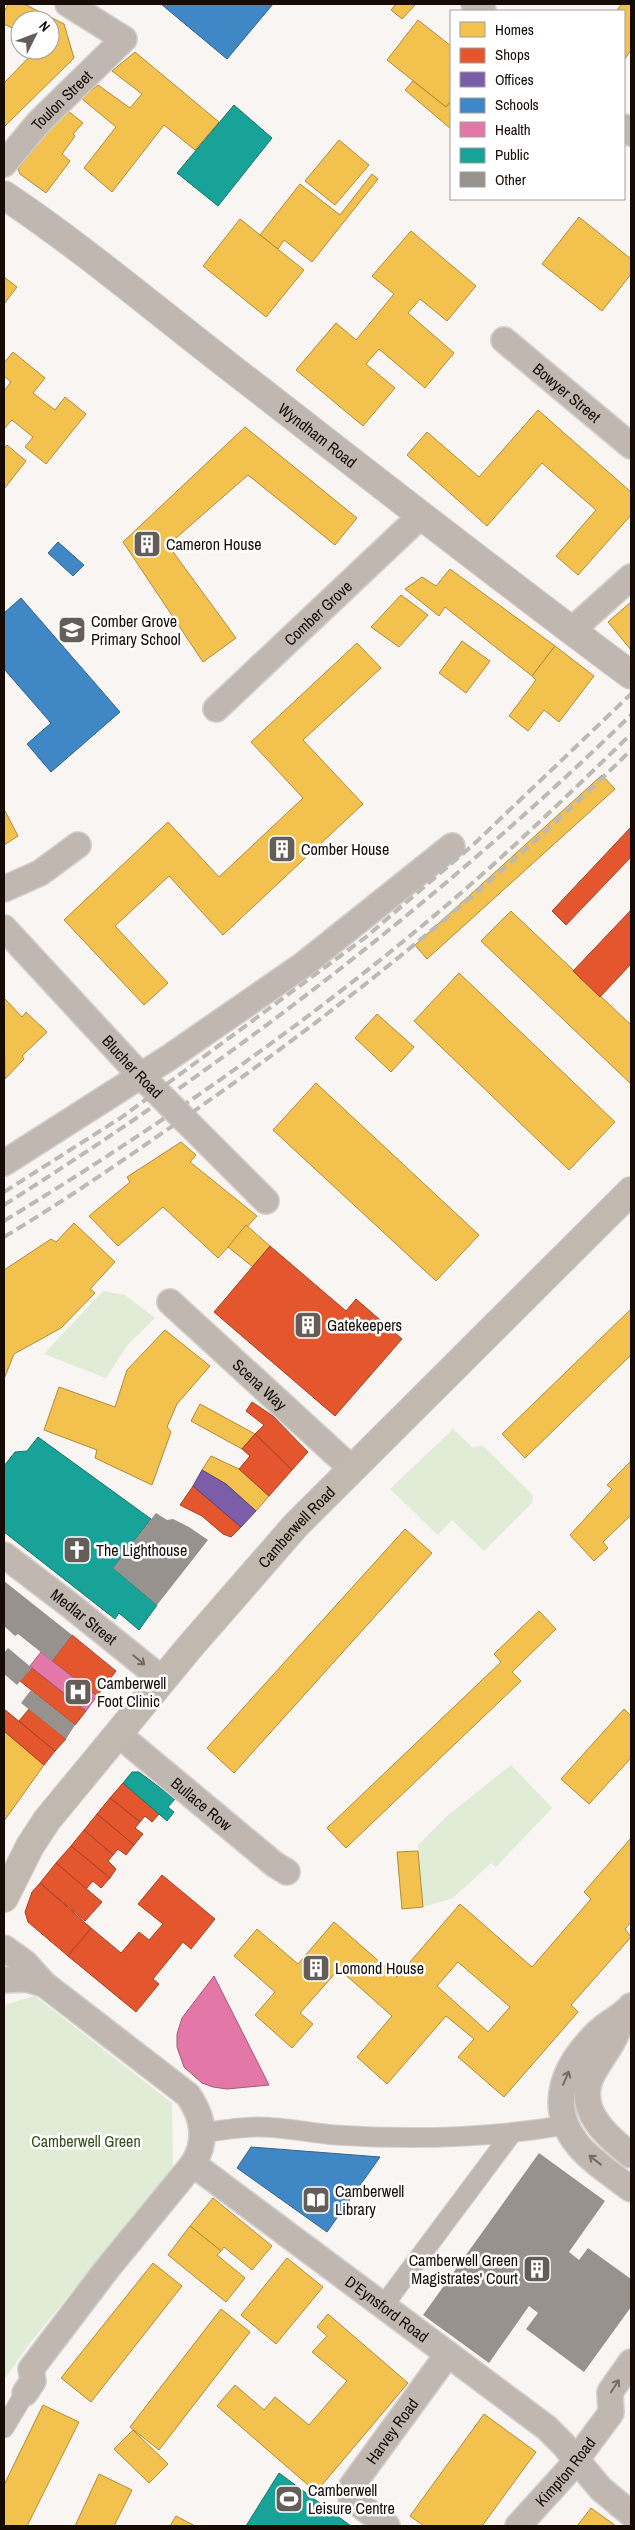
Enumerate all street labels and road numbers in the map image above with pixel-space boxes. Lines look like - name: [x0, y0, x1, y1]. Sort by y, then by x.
- street label: Toulon Street: [26, 65, 97, 135]
- street label: Bowyer Street: [528, 358, 606, 428]
- street label: Wyndham Road: [274, 398, 361, 473]
- street label: Comber Grove: [279, 575, 357, 650]
- street label: Blucher Road: [97, 1030, 168, 1103]
- street label: Scena Way: [228, 1354, 292, 1415]
- street label: Camberwell Road: [253, 1481, 340, 1573]
- street label: Medlar Street: [46, 1584, 122, 1650]
- street label: Bullace Row: [167, 1772, 237, 1836]
- street label: D'Eynsford Road: [341, 2270, 433, 2347]
- street label: Harvey Road: [360, 2394, 423, 2468]
- street label: Kimpton Road: [530, 2433, 600, 2511]

